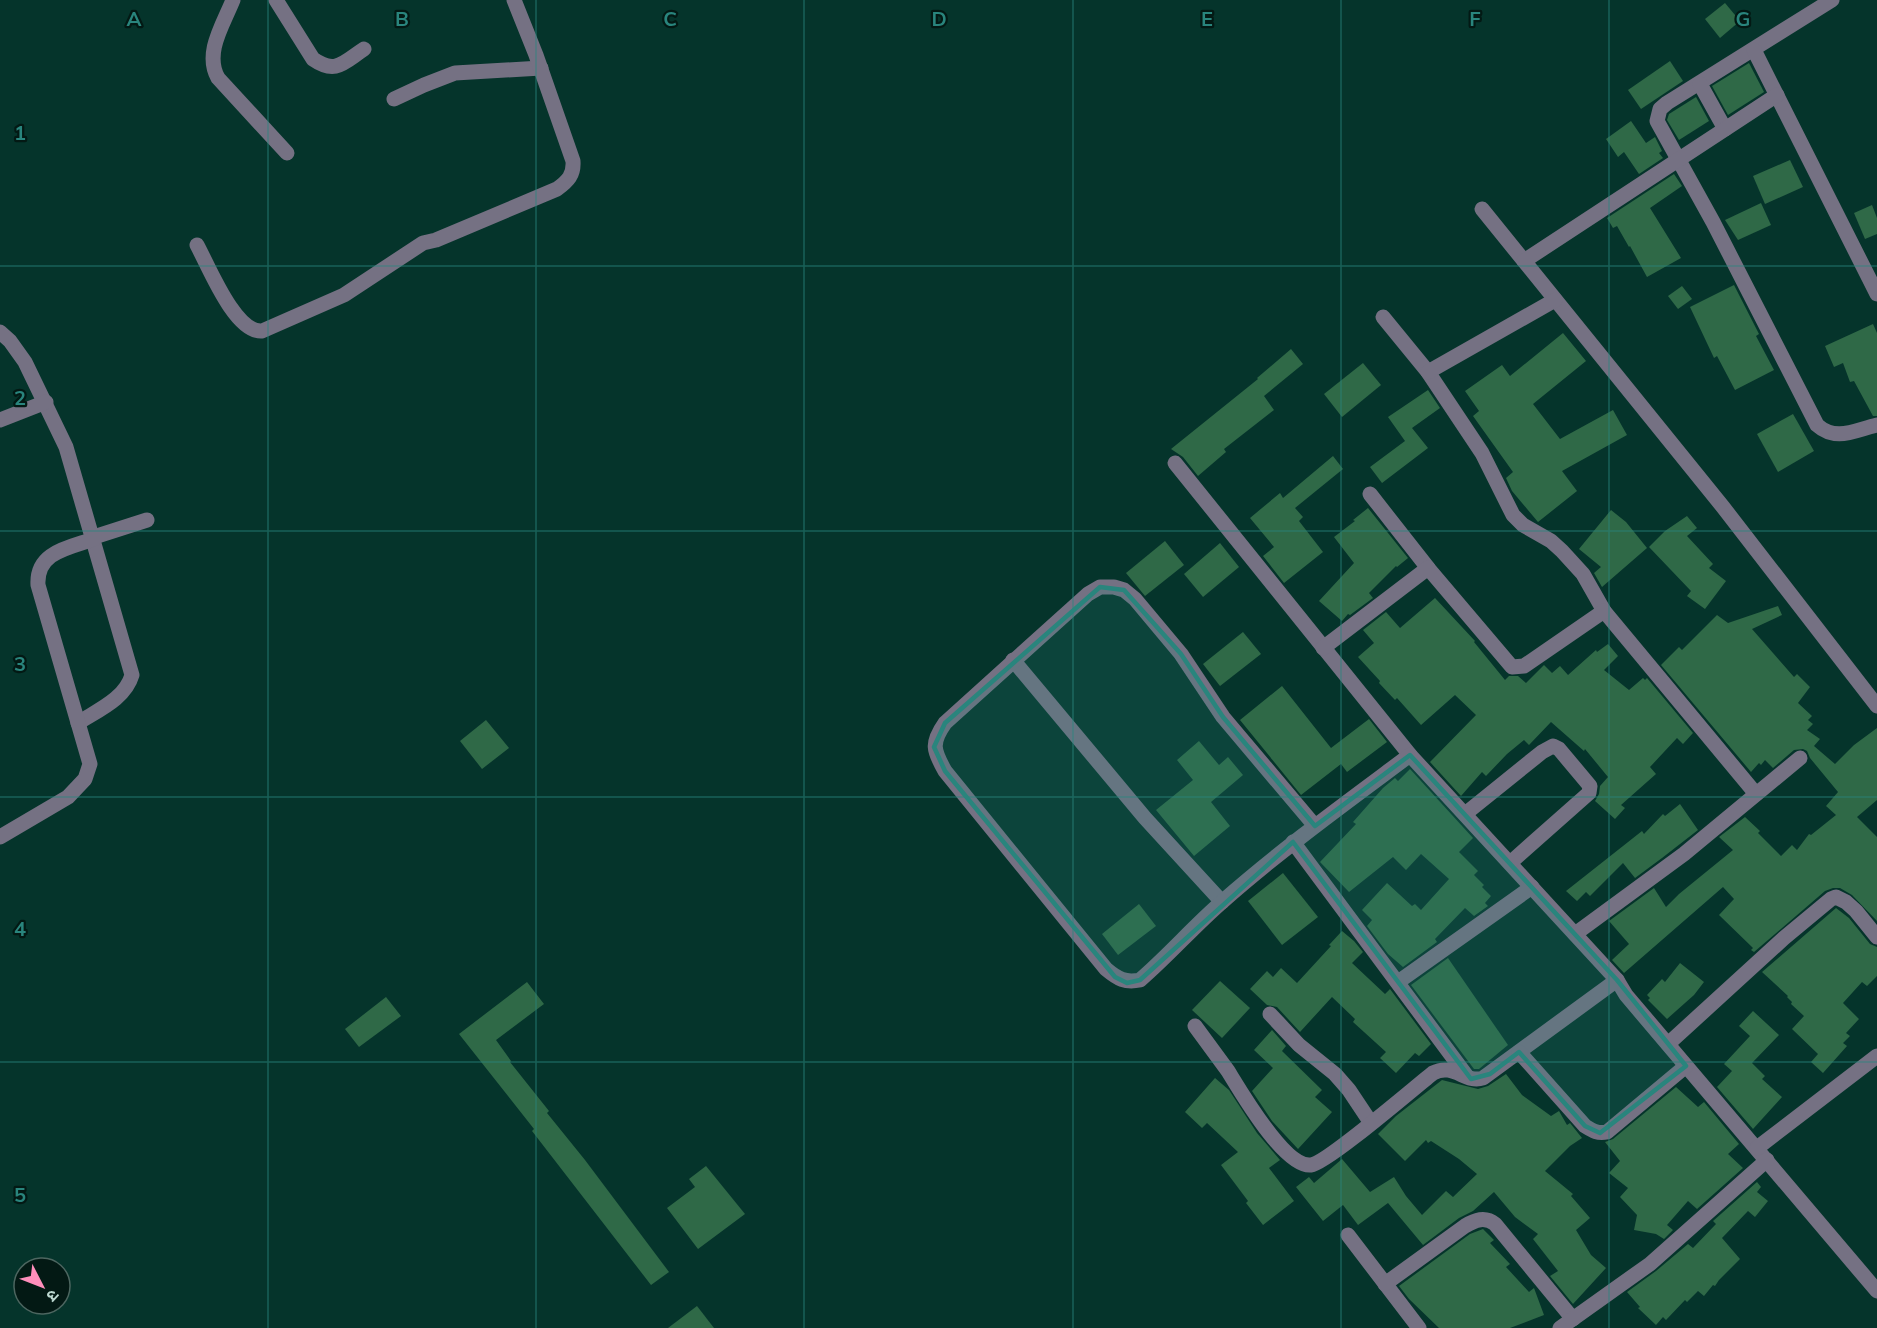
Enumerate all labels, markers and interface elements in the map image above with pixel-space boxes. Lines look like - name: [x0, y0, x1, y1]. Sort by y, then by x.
- text: A: [127, 6, 142, 31]
- text: B: [395, 6, 409, 31]
- text: C: [663, 6, 677, 31]
- text: D: [931, 6, 947, 31]
- text: E: [1201, 6, 1213, 31]
- text: F: [1469, 6, 1481, 31]
- text: G: [1736, 6, 1750, 31]
- text: 1: [14, 120, 26, 145]
- text: 2: [14, 385, 26, 410]
- text: 3: [14, 651, 26, 676]
- text: 4: [14, 916, 26, 941]
- text: 5: [14, 1182, 26, 1207]
- north arrow: [12, 1256, 72, 1316]
- text: उ: [42, 1286, 64, 1307]

